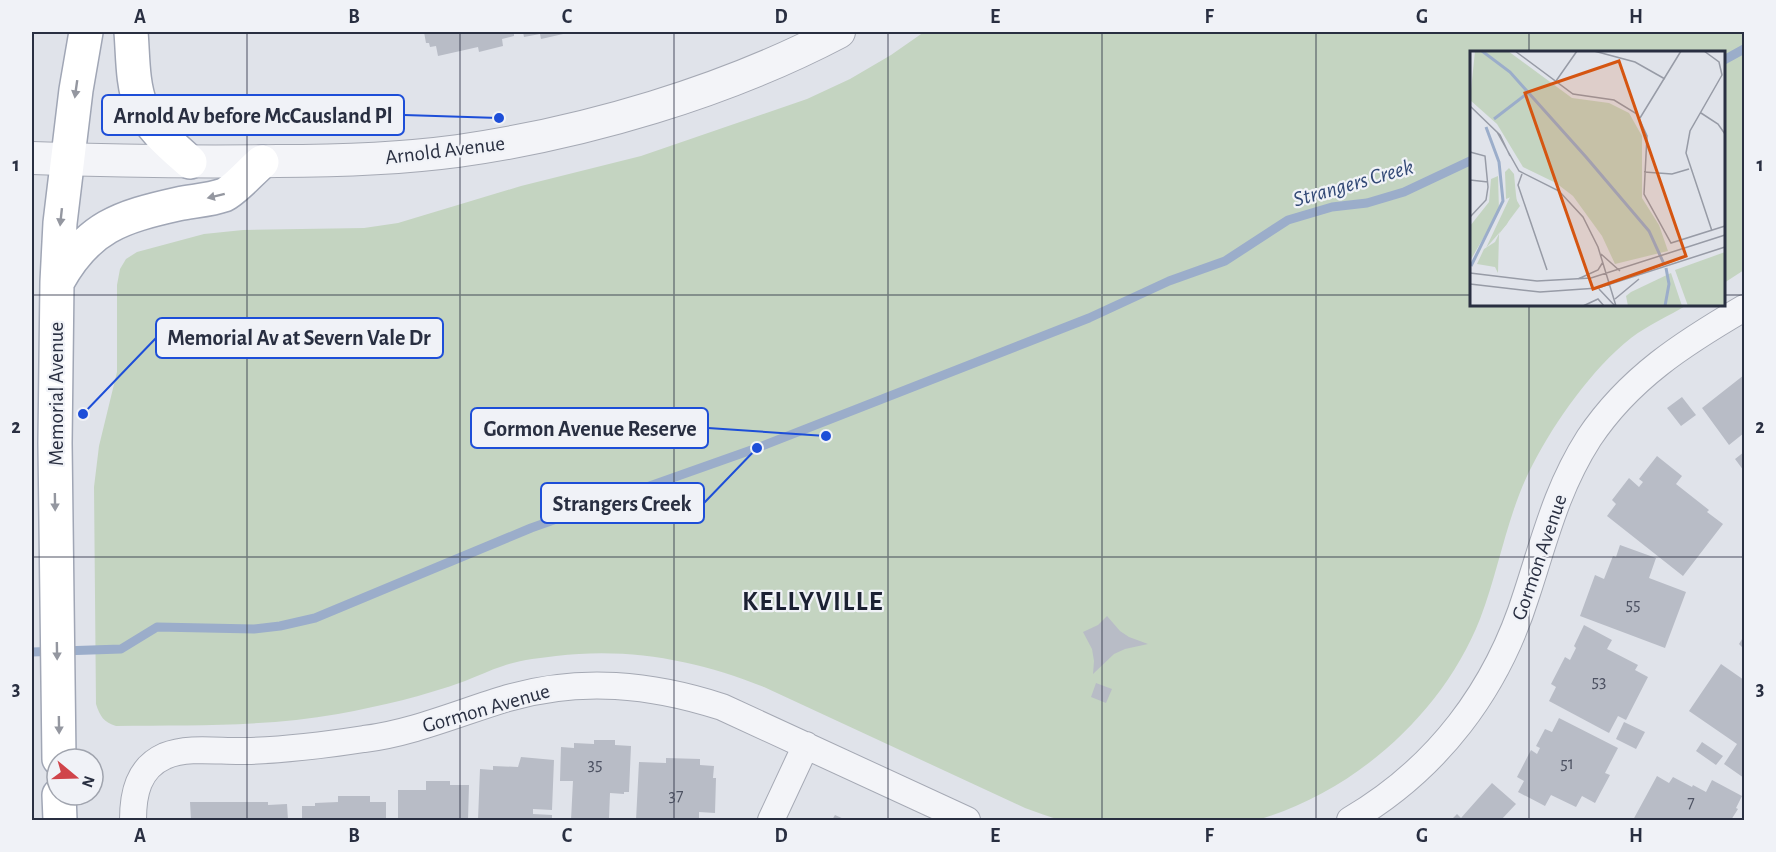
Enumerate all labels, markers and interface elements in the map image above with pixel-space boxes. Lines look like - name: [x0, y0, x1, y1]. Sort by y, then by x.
- text: A: [134, 7, 146, 27]
- text: B: [348, 7, 360, 27]
- text: C: [562, 7, 573, 27]
- text: D: [774, 7, 788, 27]
- text: E: [990, 7, 1000, 27]
- text: F: [1204, 7, 1214, 27]
- text: G: [1416, 7, 1428, 27]
- text: H: [1629, 7, 1643, 27]
- inset map: [1470, 51, 1725, 306]
- one-way arrow: [71, 80, 81, 99]
- callout: Arnold Av before McCausland Pl: [102, 95, 404, 135]
- text: Arnold Av before McCausland Pl: [114, 105, 392, 127]
- street label: Arnold Avenue: [384, 133, 506, 168]
- text: 1: [12, 155, 20, 175]
- water label: Strangers Creek: [1291, 155, 1416, 211]
- text: 1: [1756, 155, 1764, 175]
- one-way arrow: [207, 191, 225, 201]
- one-way arrow: [56, 208, 66, 227]
- callout: Memorial Av at Severn Vale Dr: [156, 318, 443, 358]
- street label: Memorial Avenue: [46, 322, 67, 466]
- text: Memorial Av at Severn Vale Dr: [167, 327, 431, 349]
- callout: Gormon Avenue Reserve: [471, 408, 708, 448]
- text: 2: [11, 417, 21, 437]
- text: 2: [1755, 417, 1765, 437]
- text: Gormon Avenue Reserve: [483, 418, 697, 440]
- callout: Strangers Creek: [541, 483, 704, 523]
- one-way arrow: [50, 492, 60, 511]
- street label: Gormon Avenue: [1508, 492, 1571, 623]
- text: Strangers Creek: [553, 493, 692, 515]
- district label: KELLYVILLE: [742, 588, 884, 615]
- house number: 55: [1625, 596, 1641, 614]
- one-way arrow: [53, 642, 62, 661]
- house number: 53: [1592, 673, 1606, 691]
- text: 3: [12, 679, 20, 699]
- text: 3: [1756, 679, 1764, 699]
- street label: Gormon Avenue: [420, 680, 552, 737]
- one-way arrow: [54, 716, 64, 735]
- north arrow: [45, 747, 105, 807]
- house number: 51: [1560, 755, 1574, 773]
- house number: 35: [588, 756, 602, 774]
- text: N: [79, 774, 98, 789]
- house number: 37: [669, 787, 683, 805]
- house number: 7: [1687, 794, 1695, 812]
- text: A: [134, 826, 146, 846]
- text: B: [348, 826, 360, 846]
- text: C: [562, 826, 573, 846]
- text: D: [774, 826, 788, 846]
- text: E: [990, 826, 1000, 846]
- text: F: [1204, 826, 1214, 846]
- text: G: [1416, 826, 1428, 846]
- text: H: [1629, 826, 1643, 846]

